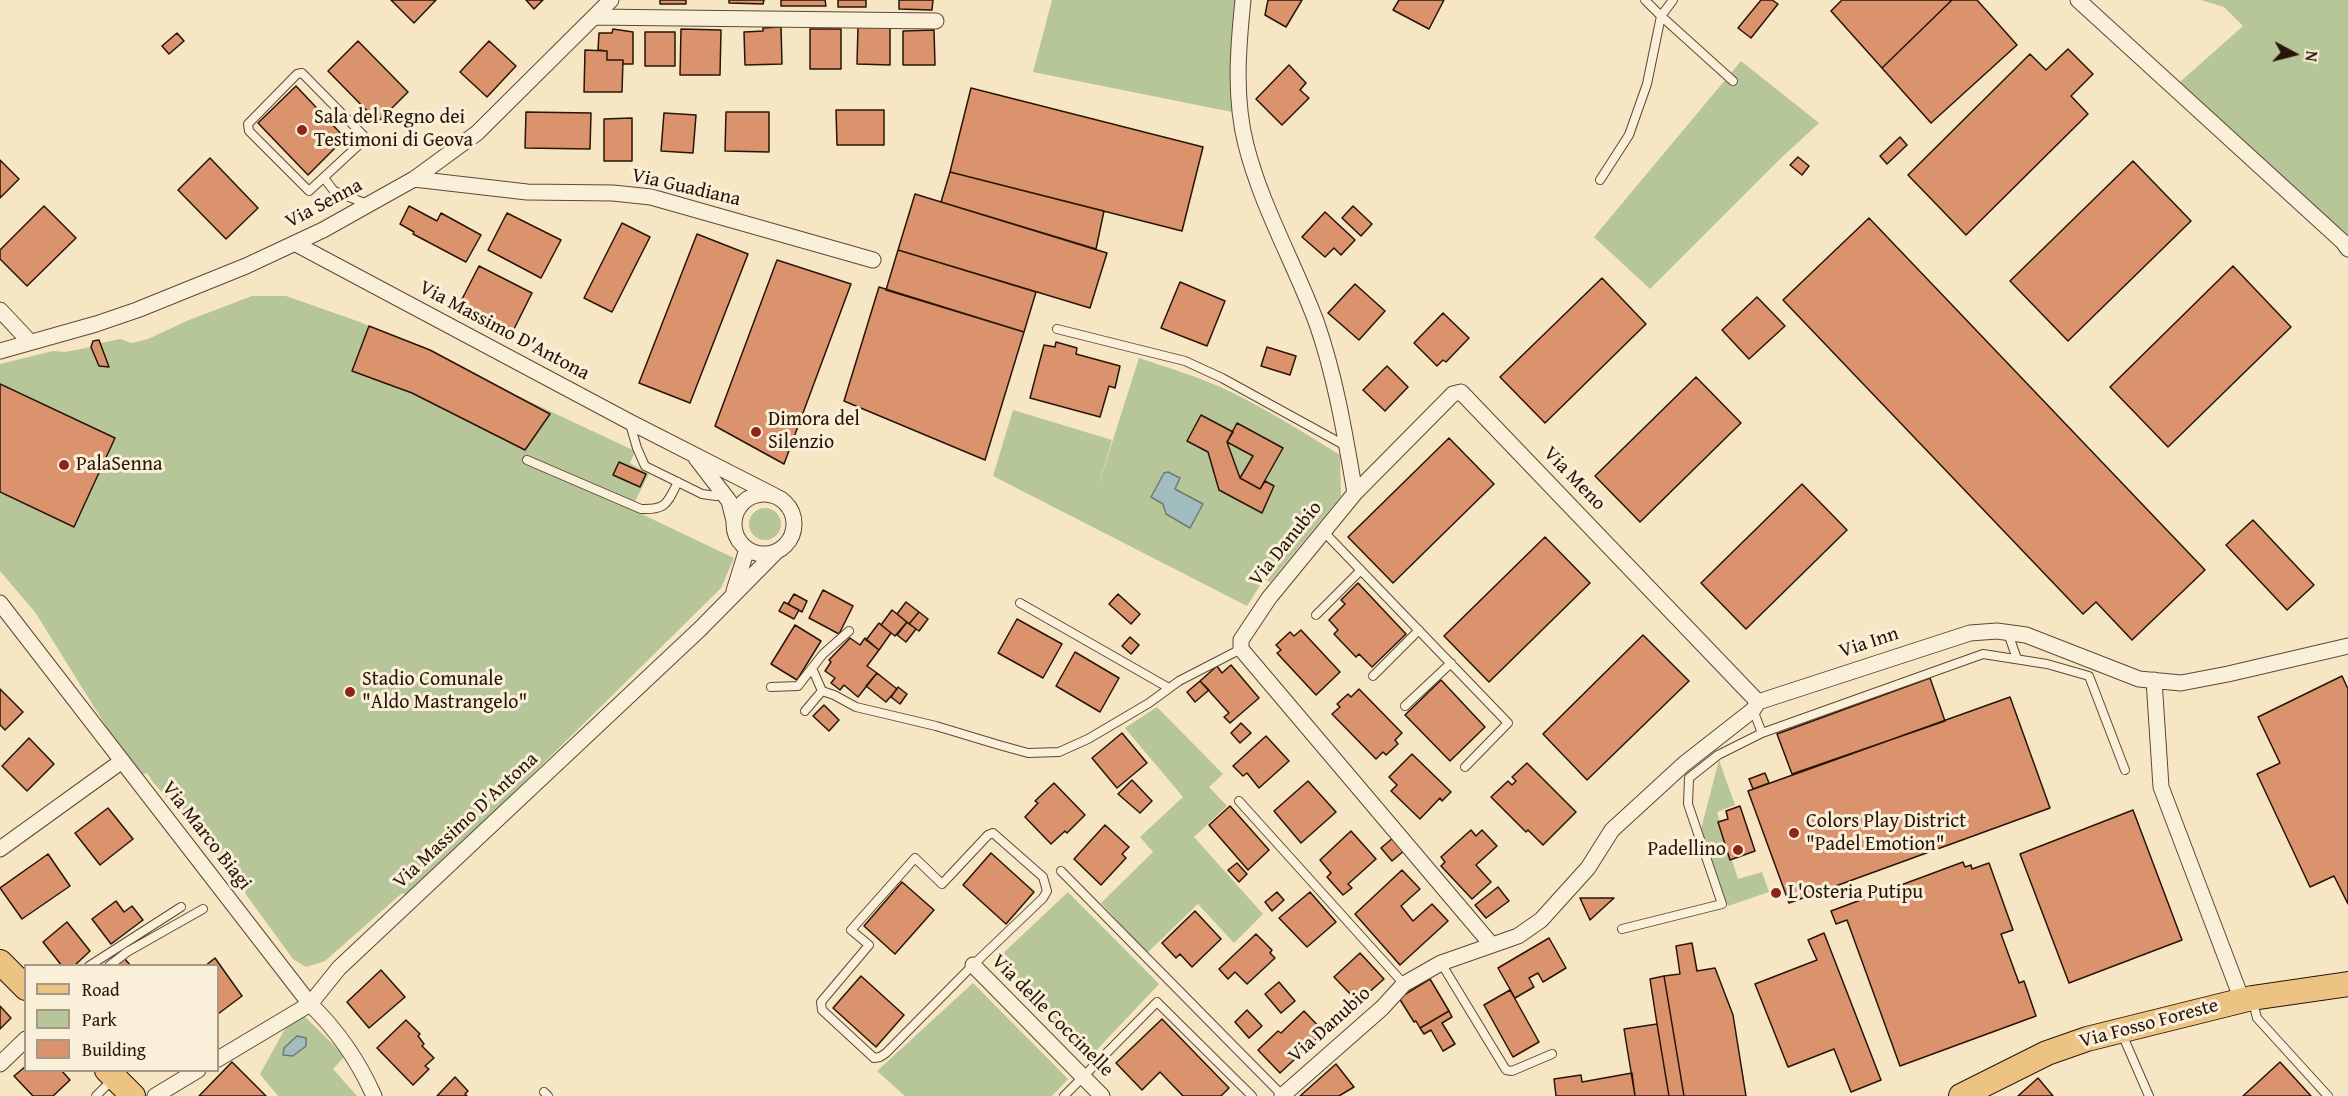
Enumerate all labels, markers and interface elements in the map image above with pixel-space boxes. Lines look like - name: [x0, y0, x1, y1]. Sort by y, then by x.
- north arrow: [2264, 24, 2324, 84]
- text: N: [2299, 49, 2324, 63]
- place label: Sala del Regno dei Testimoni di Geova: [314, 106, 473, 153]
- marker: Sala del Regno dei Testimoni di Geova: [295, 123, 309, 137]
- street label: Via Guadiana: [629, 164, 743, 212]
- street label: Via Senna: [281, 174, 367, 234]
- street label: Via Massimo D'Antona: [415, 276, 593, 386]
- place label: Dimora del Silenzio: [768, 408, 860, 455]
- marker: Dimora del Silenzio: [749, 425, 763, 439]
- street label: Via Meno: [1538, 442, 1610, 516]
- place label: PalaSenna: [76, 453, 162, 477]
- marker: PalaSenna: [57, 458, 71, 472]
- street label: Via Danubio: [1244, 497, 1328, 591]
- street label: Via Inn: [1836, 622, 1902, 664]
- place label: Stadio Comunale "Aldo Mastrangelo": [362, 668, 527, 715]
- marker: Stadio Comunale "Aldo Mastrangelo": [343, 685, 357, 699]
- street label: Via Massimo D'Antona: [389, 748, 543, 894]
- street label: Via Marco Biagi: [156, 777, 256, 895]
- place label: Colors Play District "Padel Emotion": [1806, 810, 1966, 857]
- marker: Colors Play District "Padel Emotion": [1787, 826, 1801, 840]
- place label: Padellino: [1647, 838, 1726, 862]
- marker: Padellino: [1731, 843, 1745, 857]
- place label: L'Osteria Putipu: [1788, 881, 1923, 905]
- marker: L'Osteria Putipu: [1769, 886, 1783, 900]
- street label: Via delle Coccinelle: [986, 950, 1118, 1082]
- legend: [24, 964, 219, 1072]
- text: Road: [82, 976, 120, 1003]
- street label: Via Danubio: [1284, 982, 1376, 1068]
- street label: Via Fosso Foreste: [2077, 994, 2221, 1054]
- text: Park: [82, 1006, 117, 1033]
- text: Building: [82, 1036, 146, 1063]

